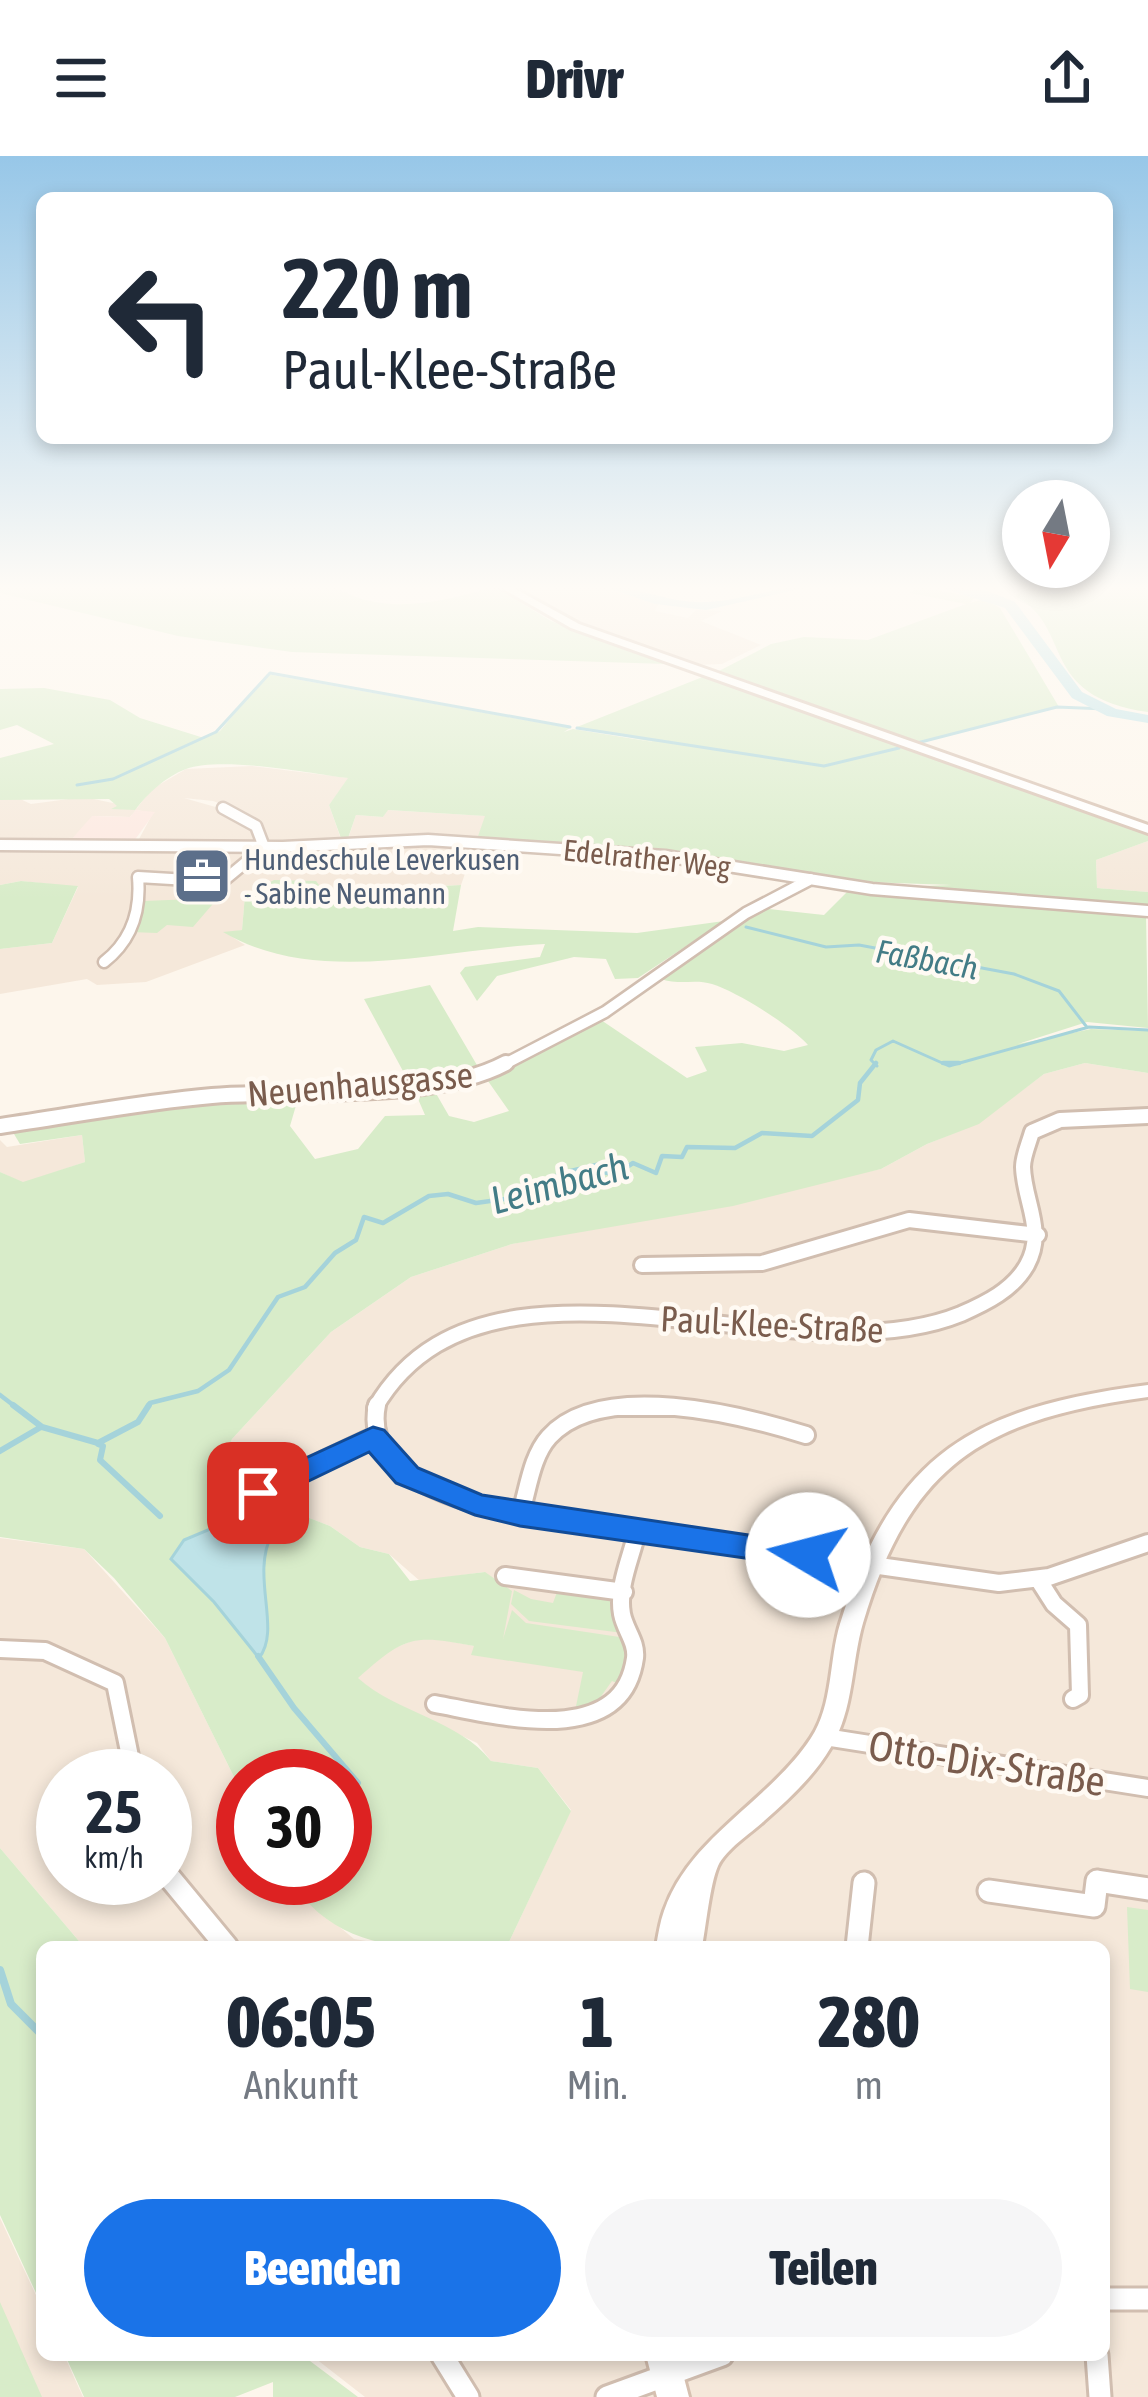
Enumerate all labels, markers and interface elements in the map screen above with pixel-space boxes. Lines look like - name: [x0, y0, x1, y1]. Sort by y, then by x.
- icon: menu: [48, 45, 114, 111]
- icon: share: [1034, 45, 1100, 111]
- text: Drivr: [526, 48, 622, 109]
- icon: left: [84, 240, 240, 396]
- text: 220 m: [282, 240, 472, 336]
- text: Paul-Klee-Straße: [282, 339, 617, 400]
- north arrow: [1002, 480, 1110, 588]
- map controls: [1002, 480, 1110, 588]
- street label: Edelrather Weg: [562, 832, 732, 884]
- place label: Hundeschule Leverkusen - Sabine Neumann: [244, 842, 520, 910]
- office icon: Hundeschule Leverkusen - Sabine Neumann: [171, 845, 233, 907]
- water label: Faßbach: [873, 931, 981, 987]
- street label: Neuenhausgasse: [245, 1053, 475, 1115]
- water label: Leimbach: [486, 1144, 632, 1222]
- street label: Paul-Klee-Straße: [659, 1297, 885, 1351]
- pin: [207, 1442, 309, 1544]
- icon: arrive: [225, 1460, 291, 1526]
- position arrow: [745, 1492, 871, 1618]
- street label: Otto-Dix-Straße: [865, 1721, 1109, 1805]
- speed limit sign: 30: [216, 1749, 372, 1905]
- text: 25: [86, 1777, 142, 1846]
- text: km/h: [84, 1840, 144, 1874]
- text: 06:05: [226, 1980, 376, 2062]
- text: 1: [580, 1980, 614, 2062]
- text: 280: [818, 1980, 920, 2062]
- text: Ankunft: [244, 2063, 359, 2107]
- text: Min.: [567, 2063, 628, 2107]
- text: m: [855, 2063, 883, 2107]
- button: Beenden: [84, 2199, 561, 2337]
- button: Teilen: [585, 2199, 1062, 2337]

